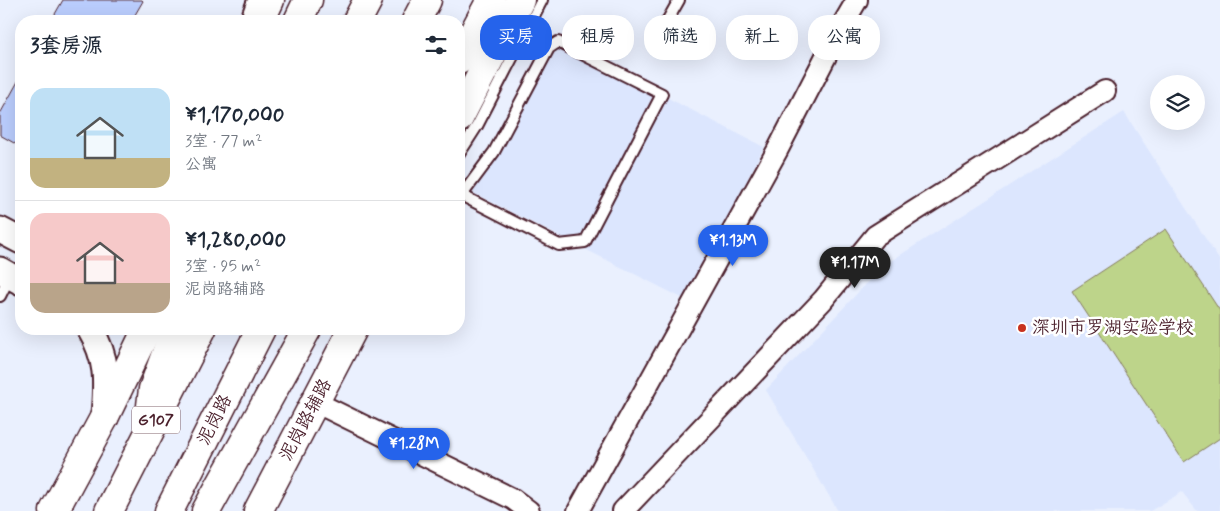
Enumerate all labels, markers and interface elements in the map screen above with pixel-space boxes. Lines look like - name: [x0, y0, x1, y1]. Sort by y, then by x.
- chip: 买房: [480, 15, 552, 60]
- chip: 租房: [562, 15, 634, 60]
- chip: 筛选: [644, 15, 716, 60]
- chip: 新上: [726, 15, 798, 60]
- chip: 公寓: [808, 15, 880, 60]
- icon: filters: [422, 31, 450, 59]
- text: 3套房源: [30, 32, 103, 60]
- map controls: [1150, 75, 1205, 130]
- button: layers: [1150, 75, 1205, 130]
- text: ¥1,170,000: [185, 101, 284, 129]
- icon: home: [70, 108, 130, 168]
- text: 3室 · 77 m²: [185, 131, 262, 152]
- text: 公寓: [185, 154, 217, 175]
- pin: ¥1.13M: [692, 224, 774, 267]
- text: ¥1,280,000: [185, 226, 286, 254]
- text: ¥1.13M: [709, 230, 757, 251]
- icon: home: [70, 233, 130, 293]
- pin: ¥1.17M: [814, 246, 896, 289]
- text: ¥1.17M: [831, 252, 879, 273]
- text: 3室 · 95 m²: [185, 256, 261, 277]
- text: 泥岗路辅路: [185, 279, 265, 300]
- place label: 深圳市罗湖实验学校: [1032, 316, 1194, 340]
- marker: 深圳市罗湖实验学校: [1016, 322, 1028, 334]
- street label: 泥岗路辅路: [274, 375, 338, 465]
- street label: 泥岗路: [192, 390, 238, 450]
- road number: G107: [132, 406, 180, 434]
- pin: ¥1.28M: [373, 428, 455, 470]
- text: ¥1.28M: [389, 433, 439, 454]

